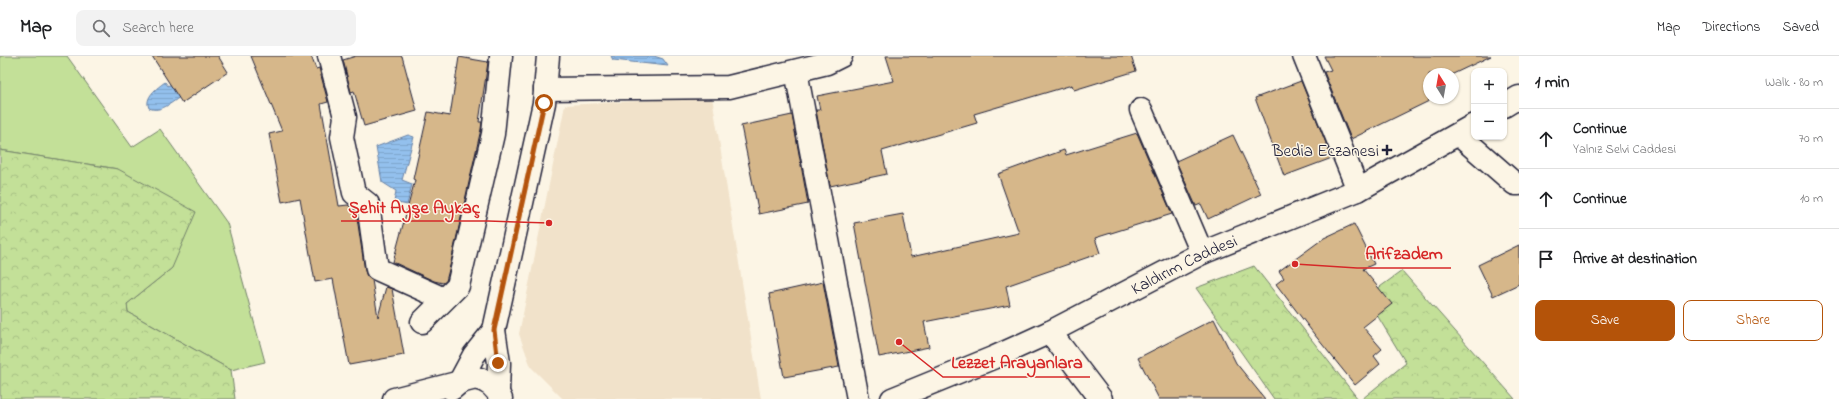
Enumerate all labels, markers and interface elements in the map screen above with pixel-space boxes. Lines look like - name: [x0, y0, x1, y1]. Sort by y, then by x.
- search box: [76, 10, 356, 46]
- text: Map: [20, 14, 52, 41]
- icon: search: [90, 17, 112, 39]
- text: Search here: [122, 17, 194, 39]
- text: Map: [1657, 17, 1680, 38]
- text: Directions: [1702, 17, 1760, 38]
- text: Saved: [1782, 17, 1819, 38]
- north arrow: [1423, 68, 1459, 104]
- map controls: [1471, 68, 1507, 140]
- button: +: [1471, 68, 1507, 104]
- text: 1 min: [1535, 70, 1569, 95]
- text: Walk · 80 m: [1765, 73, 1823, 92]
- route start: [535, 94, 553, 112]
- button: −: [1471, 104, 1507, 140]
- text: Continue: [1573, 118, 1627, 140]
- icon: ahead: [1535, 128, 1557, 150]
- text: 70 m: [1799, 129, 1823, 148]
- place label: Bedia Eczanesi: [1271, 139, 1379, 164]
- text: Yalnız Selvi Caddesi: [1573, 140, 1676, 159]
- marker: Bedia Eczanesi: [1382, 145, 1392, 155]
- icon: ahead: [1535, 188, 1557, 210]
- text: Continue: [1573, 188, 1627, 210]
- text: 10 m: [1800, 189, 1823, 208]
- callout: Şehit Ayşe Aykaç: [341, 191, 488, 221]
- text: Şehit Ayşe Aykaç: [348, 196, 481, 223]
- street label: Kaldırım Caddesi: [1127, 229, 1241, 302]
- callout: Arifzadem: [1357, 238, 1451, 268]
- text: Arifzadem: [1365, 242, 1443, 268]
- icon: arrive: [1535, 248, 1557, 270]
- text: Arrive at destination: [1573, 248, 1697, 270]
- button: Save: [1535, 300, 1675, 341]
- button: Share: [1683, 300, 1823, 341]
- callout: Lezzet Arayanlara: [943, 347, 1090, 377]
- text: Lezzet Arayanlara: [951, 351, 1083, 378]
- route end: [489, 354, 507, 372]

